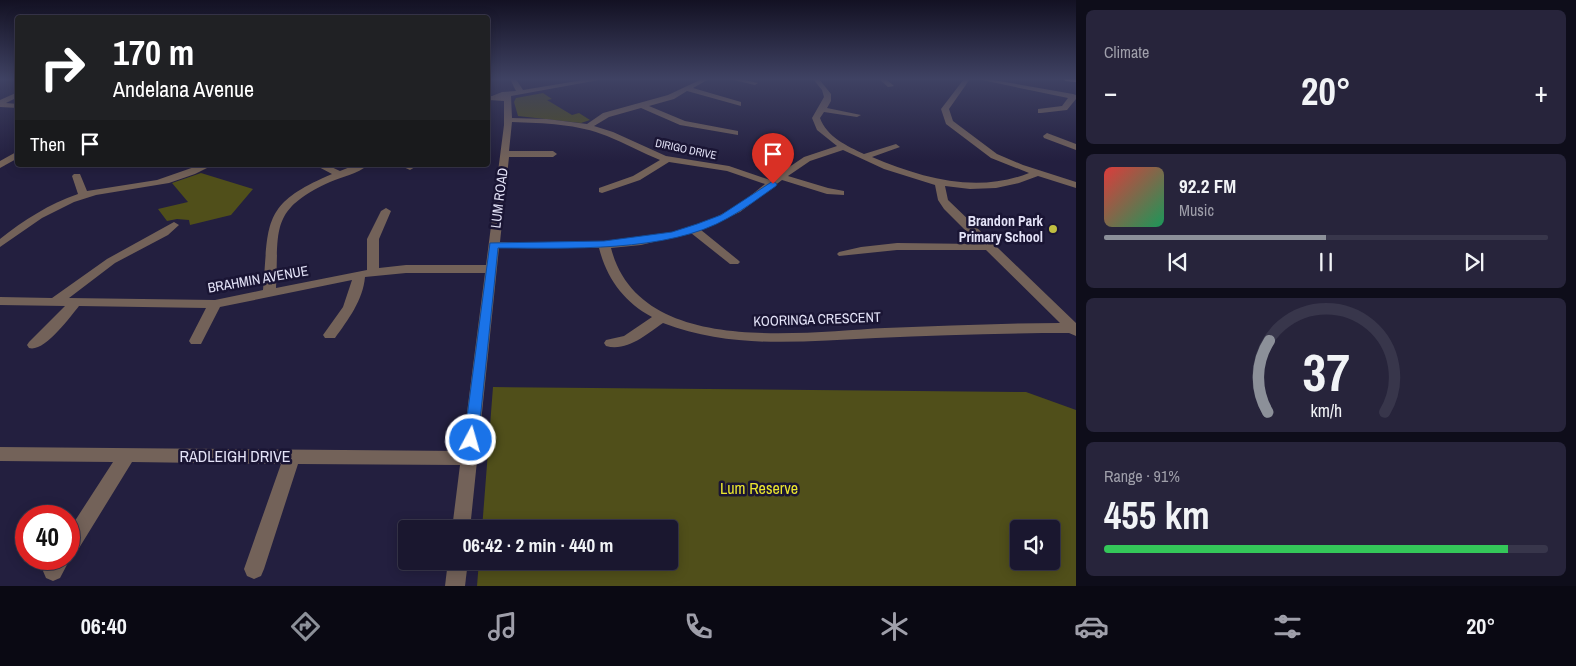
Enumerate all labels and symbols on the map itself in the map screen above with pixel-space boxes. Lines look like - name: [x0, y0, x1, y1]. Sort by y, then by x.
- pin: [752, 133, 794, 184]
- street label: DIRIGO DRIVE: [654, 136, 718, 162]
- street label: LUM ROAD: [486, 167, 512, 229]
- place label: Brandon Park Primary School: [959, 212, 1044, 246]
- marker: Brandon Park Primary School: [1047, 223, 1059, 235]
- street label: BRAHMIN AVENUE: [206, 261, 310, 297]
- street label: KOORINGA CRESCENT: [753, 308, 881, 330]
- position arrow: [444, 413, 496, 465]
- street label: RADLEIGH DRIVE: [180, 445, 290, 467]
- park label: Lum Reserve: [720, 477, 798, 499]
- speed limit sign: 40: [15, 505, 80, 570]

